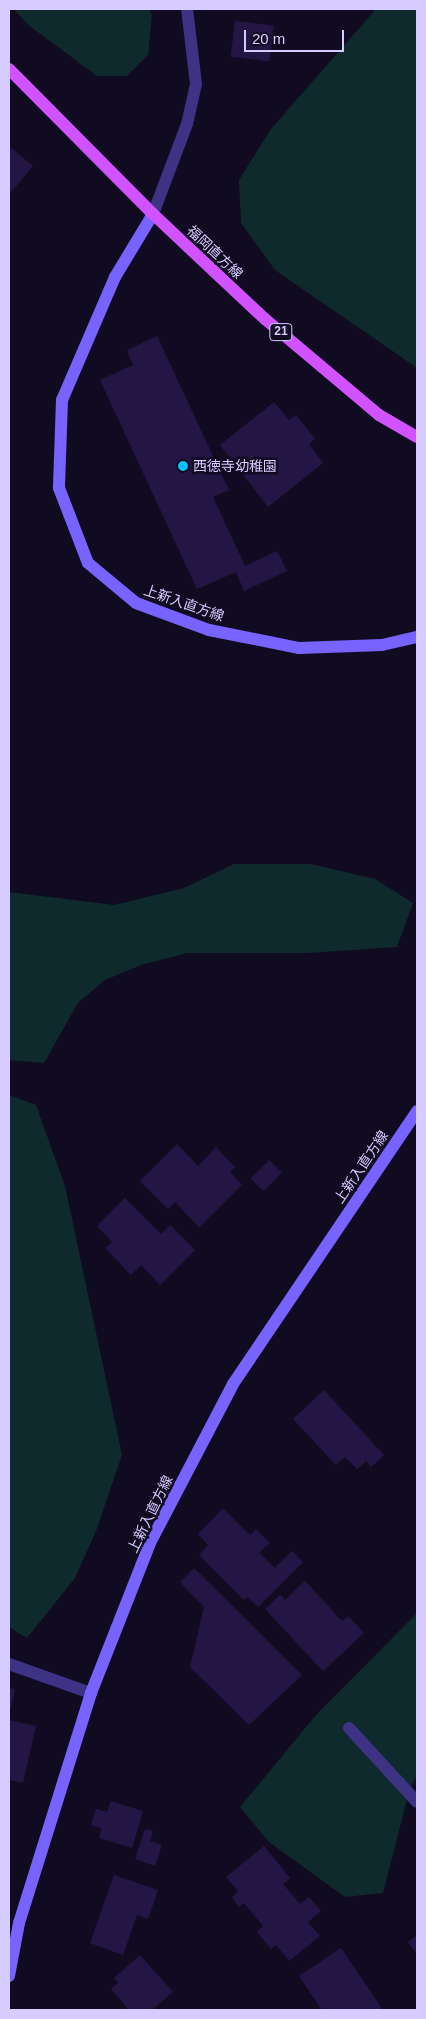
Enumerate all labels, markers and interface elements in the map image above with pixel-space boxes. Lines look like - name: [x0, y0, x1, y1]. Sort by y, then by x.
- scale bar: [246, 20, 346, 52]
- text: 20 m: [252, 30, 285, 47]
- street label: 福岡直方線: [184, 222, 246, 282]
- road number: 21: [268, 322, 294, 342]
- place label: 西徳寺幼稚園: [193, 458, 277, 474]
- marker: 西徳寺幼稚園: [177, 460, 189, 472]
- street label: 上新入直方線: [142, 581, 226, 625]
- street label: 上新入直方線: [331, 1127, 391, 1207]
- street label: 上新入直方線: [124, 1473, 176, 1555]

